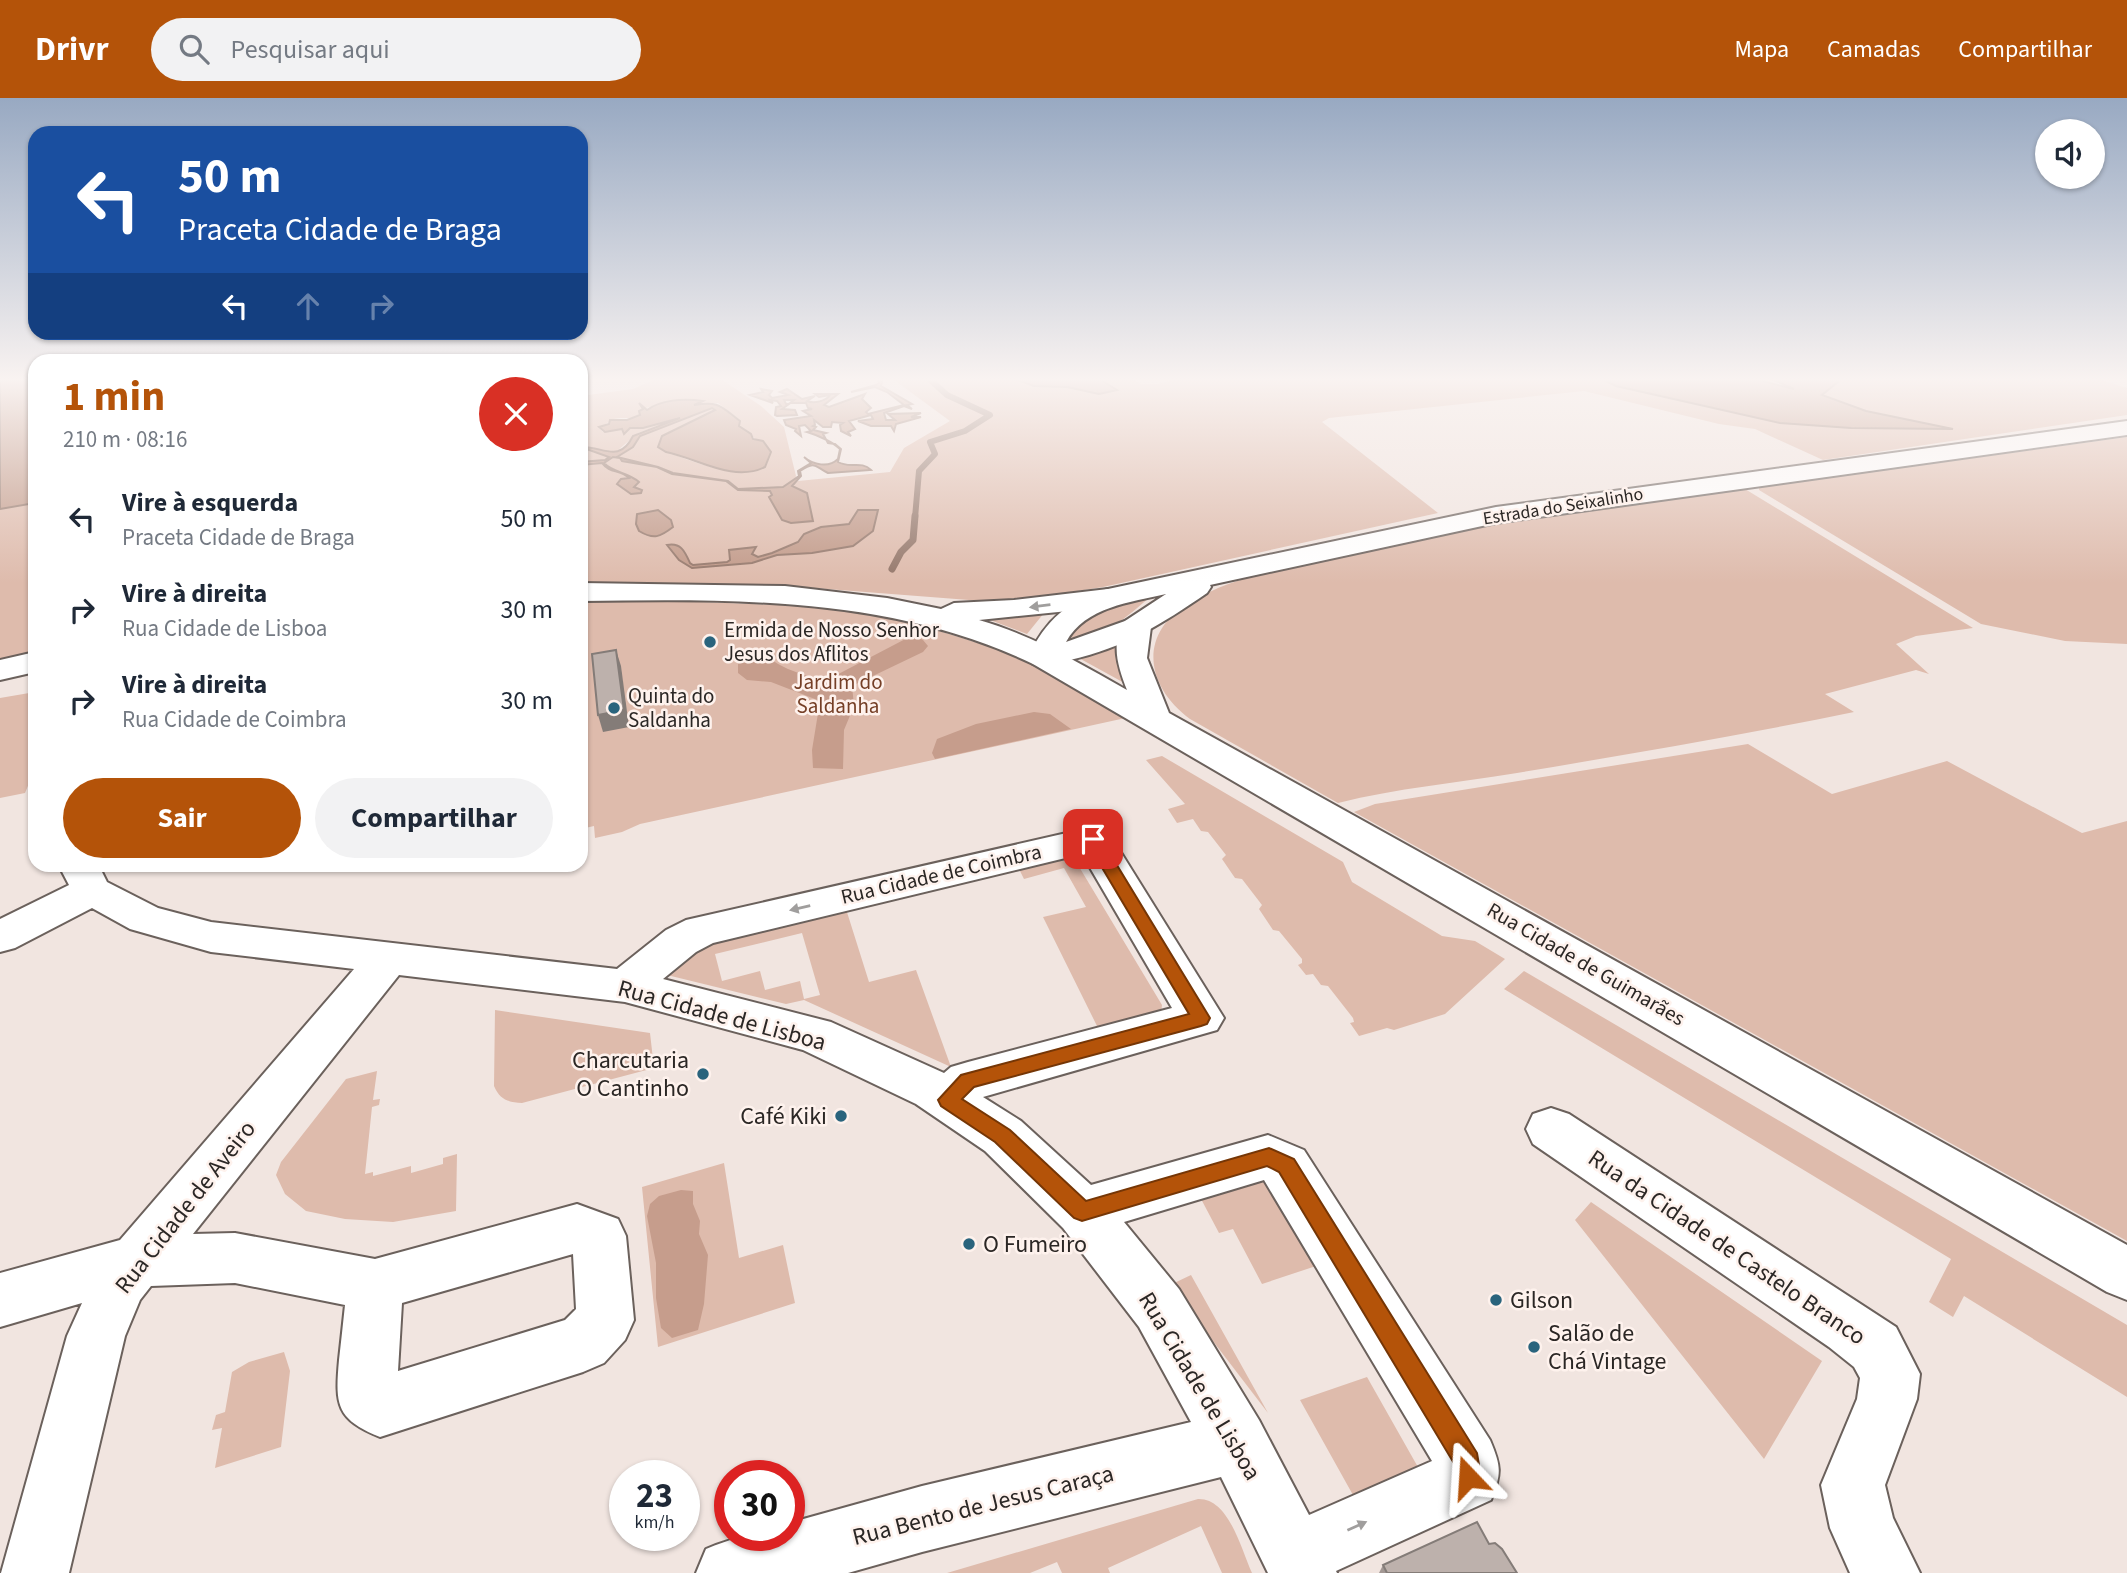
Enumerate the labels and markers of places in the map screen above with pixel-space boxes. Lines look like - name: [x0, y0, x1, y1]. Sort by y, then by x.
- place label: Ermida de Nosso Senhor Jesus dos Aflitos: [724, 615, 940, 669]
- marker: Ermida de Nosso Senhor Jesus dos Aflitos: [702, 634, 718, 650]
- place label: Quinta do Saldanha: [628, 681, 715, 735]
- marker: Quinta do Saldanha: [606, 700, 622, 716]
- pin: [1063, 809, 1123, 869]
- place label: Charcutaria O Cantinho: [572, 1043, 689, 1106]
- marker: Charcutaria O Cantinho: [695, 1066, 711, 1082]
- place label: Café Kiki: [740, 1099, 827, 1134]
- marker: Café Kiki: [833, 1108, 849, 1124]
- place label: O Fumeiro: [983, 1227, 1087, 1262]
- marker: O Fumeiro: [961, 1236, 977, 1252]
- place label: Gilson: [1510, 1283, 1573, 1318]
- marker: Gilson: [1488, 1292, 1504, 1308]
- place label: Salão de Chá Vintage: [1548, 1316, 1666, 1379]
- marker: Salão de Chá Vintage: [1526, 1339, 1542, 1355]

